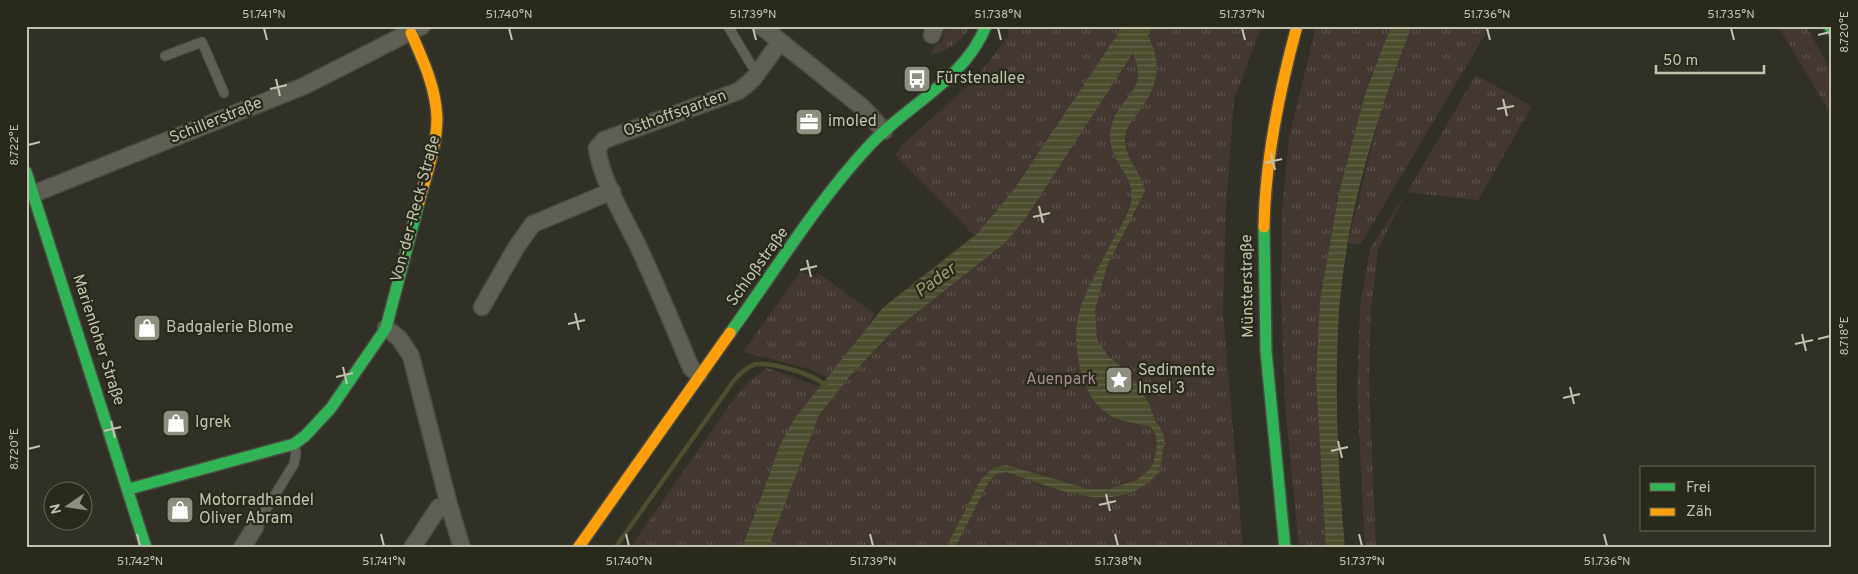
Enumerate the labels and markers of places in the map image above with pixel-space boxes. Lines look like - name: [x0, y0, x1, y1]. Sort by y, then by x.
- bus stop icon: Fürstenallee: [902, 64, 932, 94]
- place label: Fürstenallee: [936, 69, 1025, 89]
- office icon: imoled: [794, 107, 824, 137]
- place label: imoled: [828, 112, 877, 132]
- shop icon: Badgalerie Blome: [132, 313, 162, 343]
- place label: Badgalerie Blome: [166, 318, 293, 338]
- place label: Sedimente Insel 3: [1138, 361, 1215, 399]
- place icon: Sedimente Insel 3: [1104, 365, 1134, 395]
- shop icon: Igrek: [161, 408, 191, 438]
- place label: Igrek: [195, 413, 232, 433]
- place label: Motorradhandel Oliver Abram: [199, 491, 314, 529]
- shop icon: Motorradhandel Oliver Abram: [165, 495, 195, 525]

